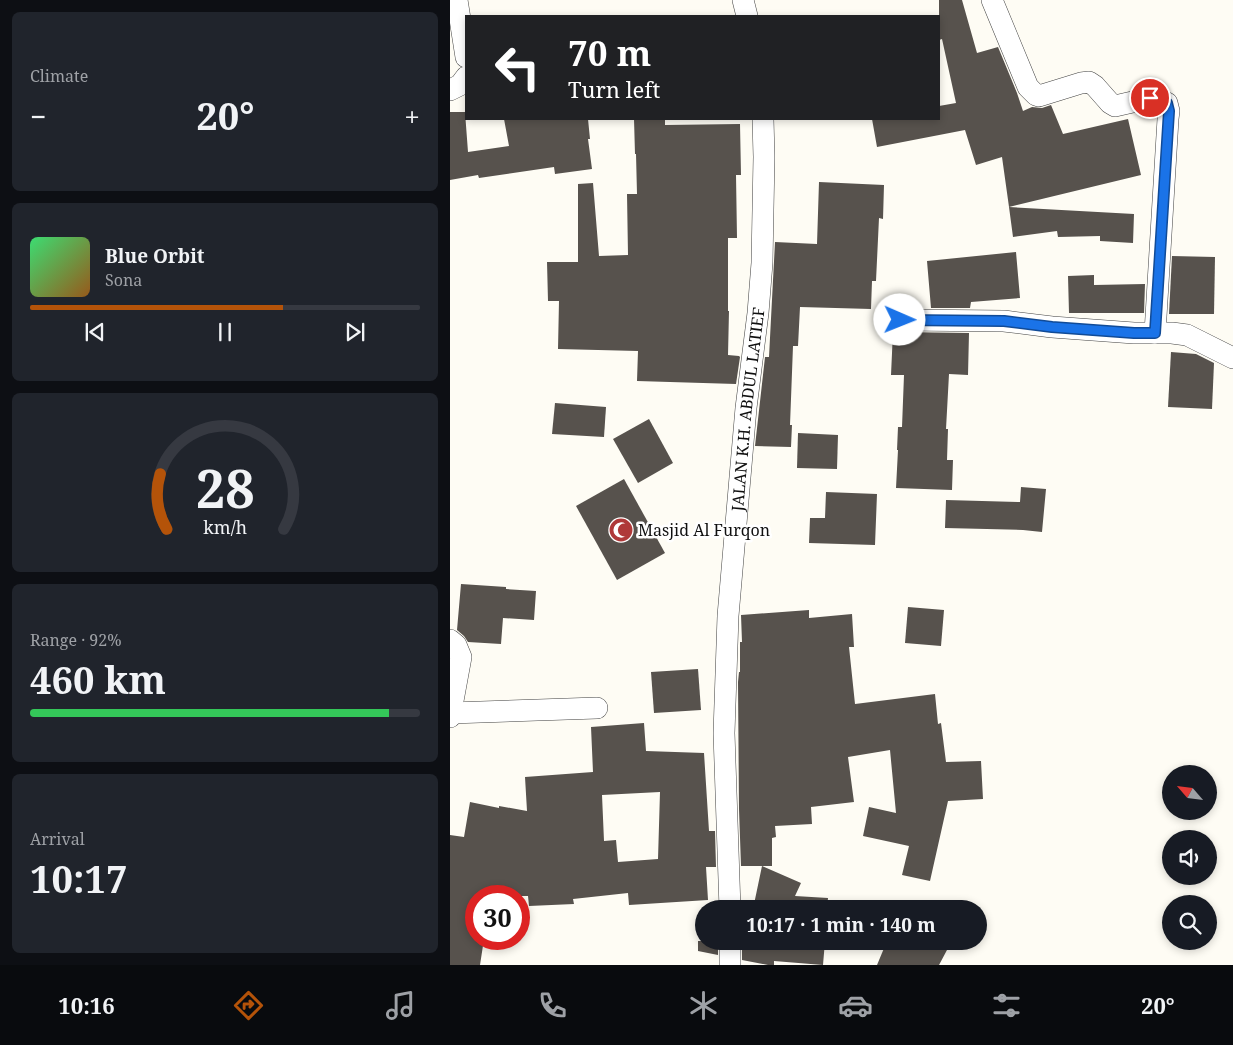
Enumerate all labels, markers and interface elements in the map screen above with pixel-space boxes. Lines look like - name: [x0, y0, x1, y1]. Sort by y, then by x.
- text: 70 m: [568, 29, 651, 76]
- icon: left: [485, 35, 550, 100]
- text: Climate: [30, 65, 88, 87]
- text: Turn left: [568, 74, 660, 104]
- pin: [1129, 77, 1171, 119]
- icon: arrive: [1136, 84, 1164, 112]
- text: 20°: [196, 89, 254, 141]
- text: −: [30, 97, 46, 135]
- text: +: [404, 97, 420, 135]
- text: Blue Orbit: [105, 243, 205, 269]
- text: Sona: [105, 269, 142, 291]
- position arrow: [873, 293, 925, 345]
- street label: JALAN K.H. ABDUL LATIEF: [726, 306, 769, 513]
- icon: previous: [81, 318, 109, 346]
- icon: pause: [211, 318, 239, 346]
- icon: next: [341, 318, 369, 346]
- text: 28: [196, 452, 254, 523]
- text: km/h: [203, 515, 247, 539]
- mosque icon: Masjid Al Furqon: [608, 517, 634, 543]
- place label: Masjid Al Furqon: [638, 519, 770, 541]
- text: Range · 92%: [30, 629, 122, 651]
- text: 460 km: [30, 653, 166, 705]
- north arrow: [1162, 765, 1218, 820]
- map controls: [1162, 765, 1217, 950]
- text: Arrival: [30, 828, 85, 850]
- button: sound: [1162, 830, 1217, 885]
- text: 10:17: [30, 852, 127, 904]
- speed limit sign: 30: [465, 885, 530, 950]
- button: search: [1162, 895, 1217, 950]
- text: 10:17 · 1 min · 140 m: [746, 912, 936, 938]
- icon: directions: [231, 988, 266, 1023]
- icon: music: [383, 988, 418, 1023]
- icon: phone: [535, 988, 570, 1023]
- icon: climate: [686, 988, 721, 1023]
- icon: car: [838, 988, 873, 1023]
- icon: filters: [989, 988, 1024, 1023]
- text: 10:16: [58, 990, 115, 1020]
- text: 20°: [1141, 990, 1175, 1020]

